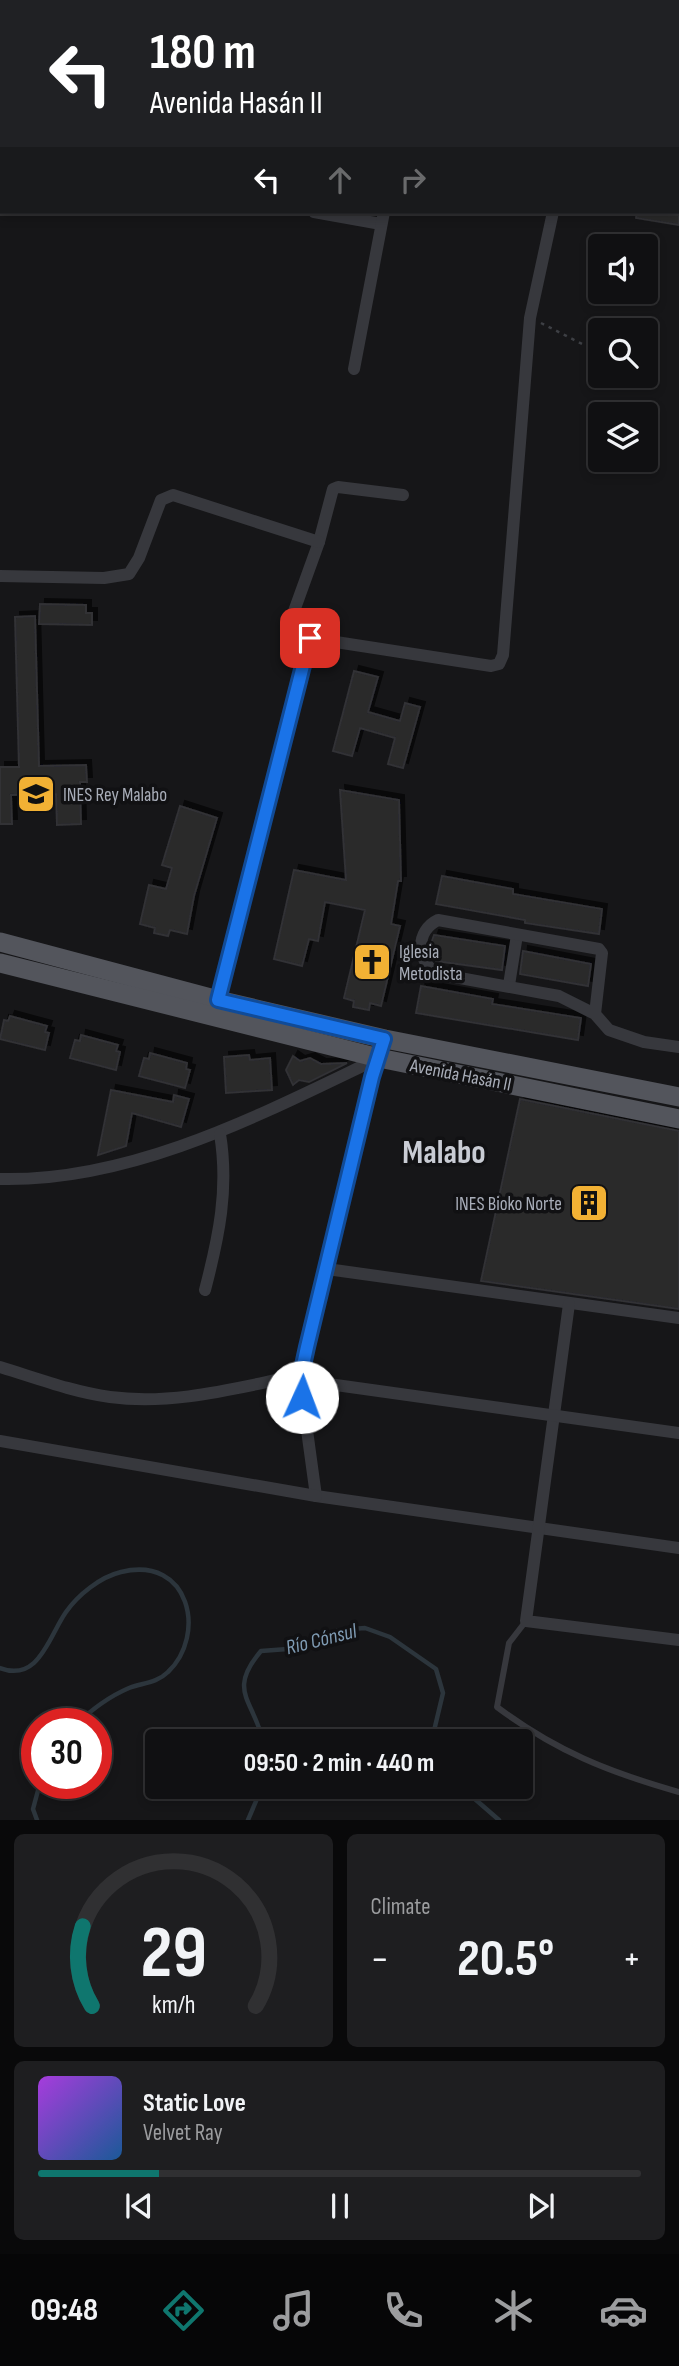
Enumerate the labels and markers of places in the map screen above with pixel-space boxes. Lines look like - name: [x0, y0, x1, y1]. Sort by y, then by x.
- pin: [280, 608, 340, 668]
- school or university icon: INES Rey Malabo: [15, 773, 57, 815]
- place label: INES Rey Malabo: [63, 784, 167, 807]
- church icon: Iglesia Metodista: [351, 941, 393, 983]
- place label: Iglesia Metodista: [399, 941, 463, 986]
- building icon: INES Bioko Norte: [568, 1182, 610, 1224]
- place label: INES Bioko Norte: [455, 1193, 562, 1216]

